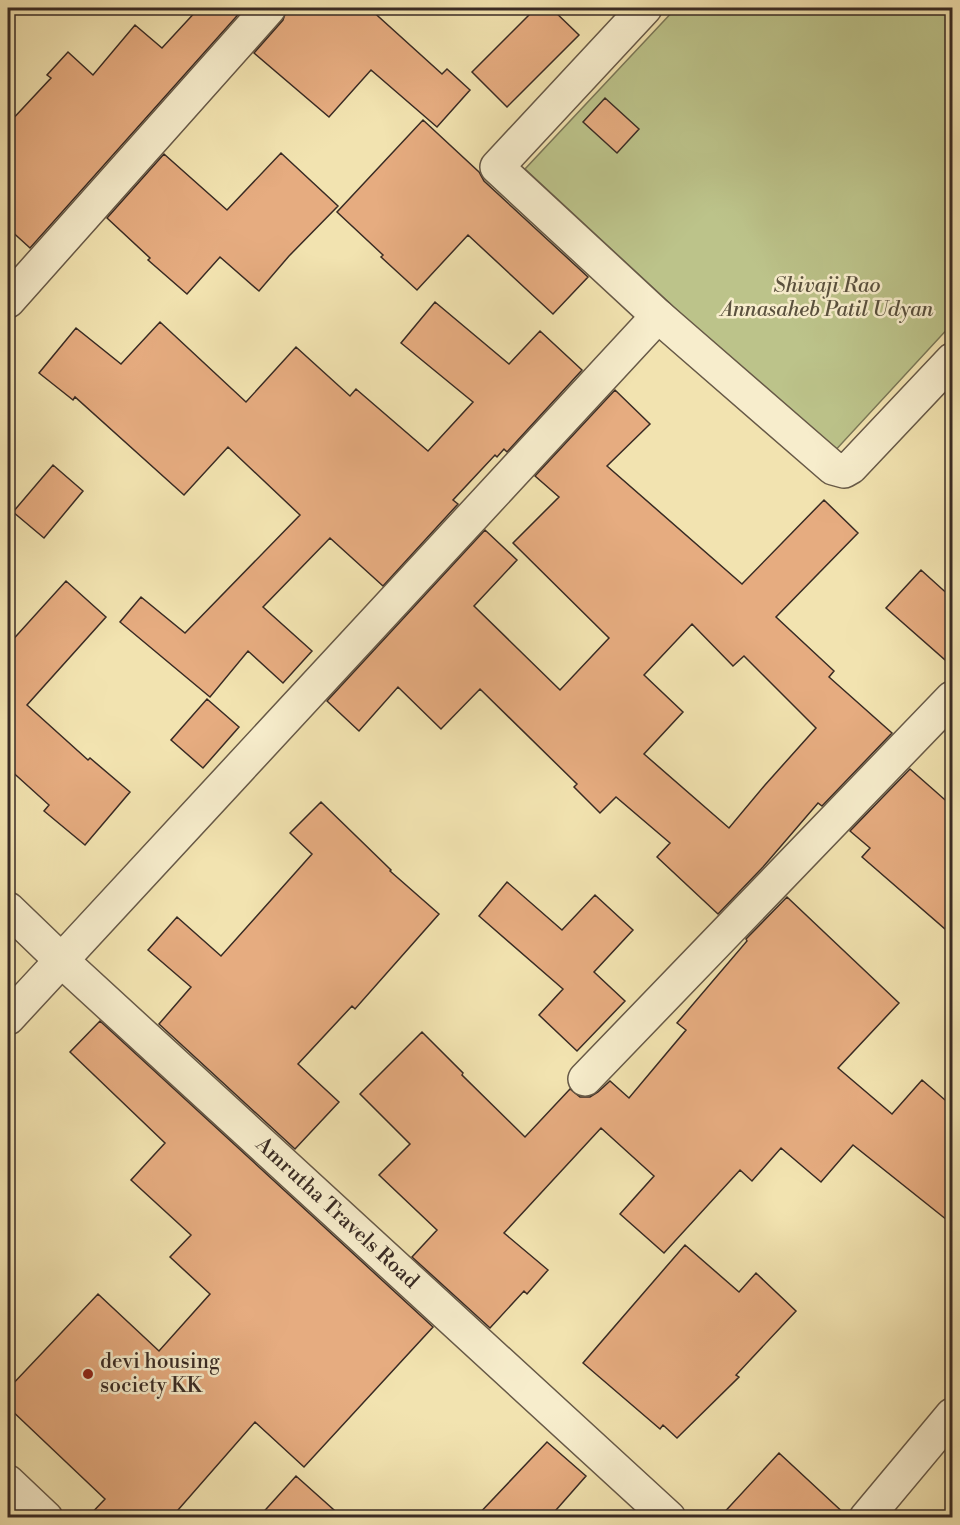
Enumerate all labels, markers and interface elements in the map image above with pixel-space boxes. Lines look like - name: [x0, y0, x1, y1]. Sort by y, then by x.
- park label: Shivaji Rao Annasaheb Patil Udyan: [719, 273, 934, 323]
- street label: Amrutha Travels Road: [249, 1131, 424, 1295]
- place label: devi housing society KK: [100, 1349, 220, 1399]
- marker: devi housing society KK: [81, 1367, 95, 1381]

